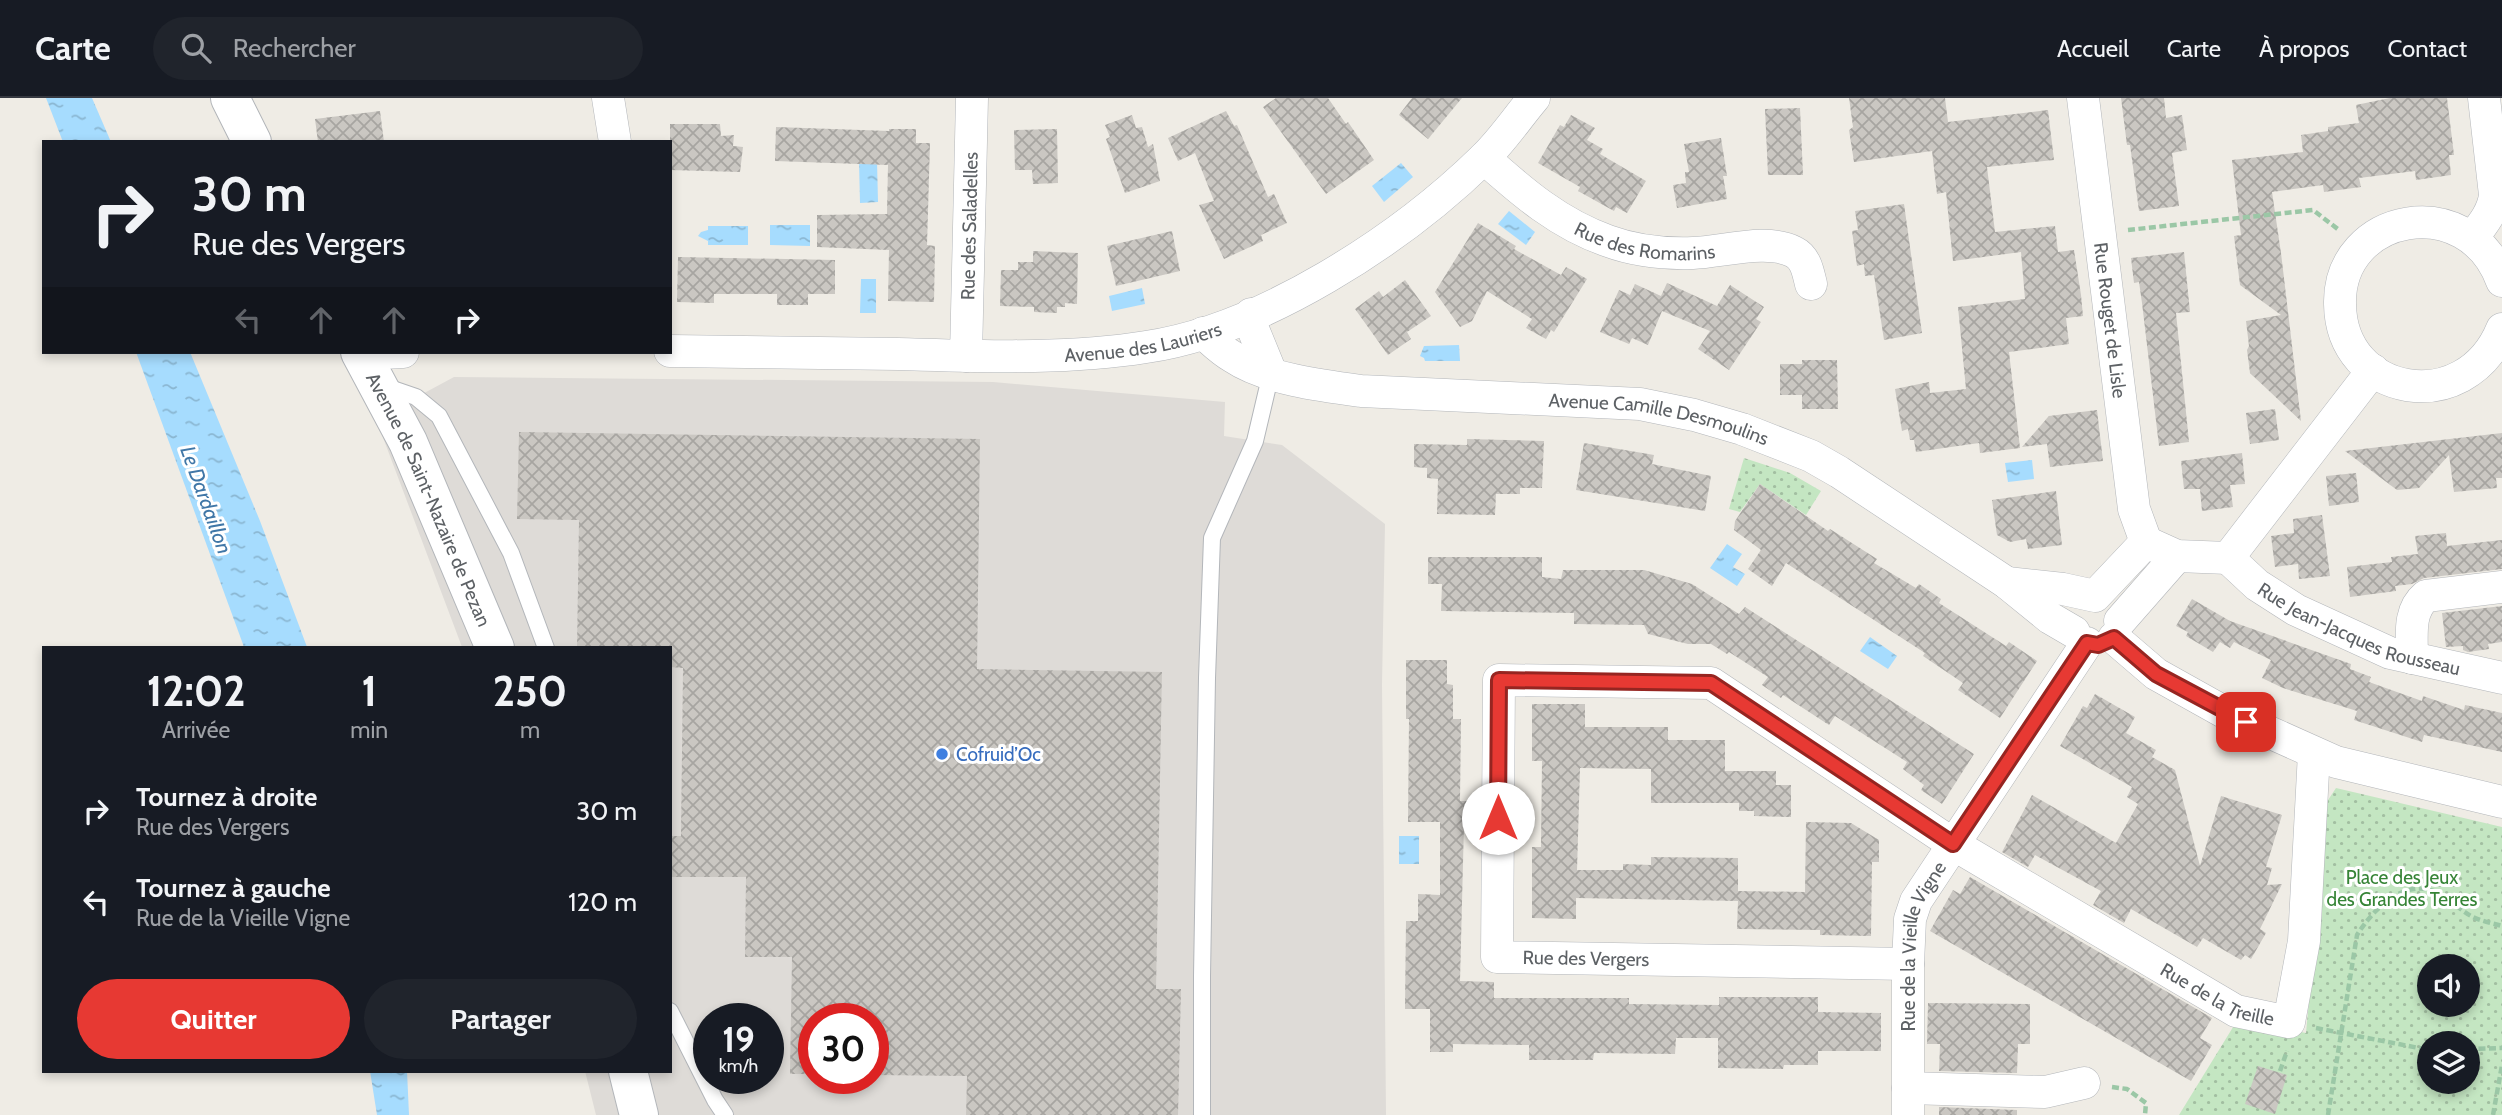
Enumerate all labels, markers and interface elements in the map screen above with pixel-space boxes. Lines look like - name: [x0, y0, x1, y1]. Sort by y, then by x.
- search box: [153, 17, 643, 80]
- text: Carte: [35, 28, 111, 68]
- icon: search: [177, 29, 215, 67]
- text: Rechercher: [233, 32, 356, 64]
- text: Accueil: [2057, 34, 2129, 63]
- text: Carte: [2167, 34, 2221, 63]
- text: À propos: [2259, 34, 2350, 63]
- text: Contact: [2388, 34, 2467, 63]
- street label: Rue des Saladelles: [956, 152, 983, 300]
- text: 30 m: [192, 164, 307, 223]
- icon: right: [77, 168, 168, 259]
- street label: Rue des Romarins: [1570, 217, 1717, 265]
- text: Rue des Vergers: [192, 224, 405, 263]
- street label: Rue Rouget de Lisle: [2089, 241, 2131, 400]
- icon: left: [229, 301, 267, 339]
- icon: ahead: [302, 301, 340, 339]
- icon: ahead: [375, 301, 413, 339]
- icon: right: [448, 301, 486, 339]
- street label: Avenue des Lauriers: [1064, 317, 1225, 367]
- street label: Avenue de Saint-Nazaire de Pezan: [361, 369, 496, 630]
- street label: Avenue Camille Desmoulins: [1548, 389, 1772, 450]
- water label: Le Dardaillon: [175, 442, 238, 557]
- street label: Rue Jean-Jacques Rousseau: [2253, 578, 2462, 680]
- text: 12:02: [147, 665, 246, 717]
- text: 1: [361, 665, 377, 717]
- text: 250: [493, 665, 567, 717]
- pin: [2216, 692, 2276, 752]
- icon: arrive: [2227, 703, 2265, 741]
- text: Arrivée: [162, 716, 230, 744]
- text: min: [350, 716, 388, 744]
- text: m: [520, 716, 540, 744]
- place label: Cofruid’Oc: [956, 743, 1041, 766]
- marker: Cofruid’Oc: [934, 746, 950, 762]
- text: Tournez à droite: [136, 781, 318, 813]
- position arrow: [1461, 781, 1535, 855]
- icon: right: [77, 792, 115, 830]
- text: 30 m: [576, 795, 637, 827]
- text: Rue des Vergers: [136, 813, 289, 841]
- street label: Rue de la Vieille Vigne: [1897, 857, 1951, 1032]
- park label: Place des Jeux des Grandes Terres: [2327, 866, 2478, 911]
- text: Tournez à gauche: [136, 872, 331, 904]
- icon: left: [77, 883, 115, 921]
- text: 120 m: [568, 886, 637, 918]
- text: Rue de la Vieille Vigne: [136, 904, 350, 932]
- street label: Rue des Vergers: [1522, 946, 1650, 971]
- map controls: [2417, 954, 2480, 1094]
- button: sound: [2417, 954, 2480, 1017]
- street label: Rue de la Treille: [2156, 958, 2276, 1031]
- button: Quitter: [77, 979, 350, 1059]
- button: Partager: [364, 979, 637, 1059]
- speed limit sign: 30: [798, 1003, 889, 1094]
- text: 19: [722, 1018, 755, 1061]
- button: layers: [2417, 1031, 2480, 1094]
- text: km/h: [719, 1055, 758, 1077]

